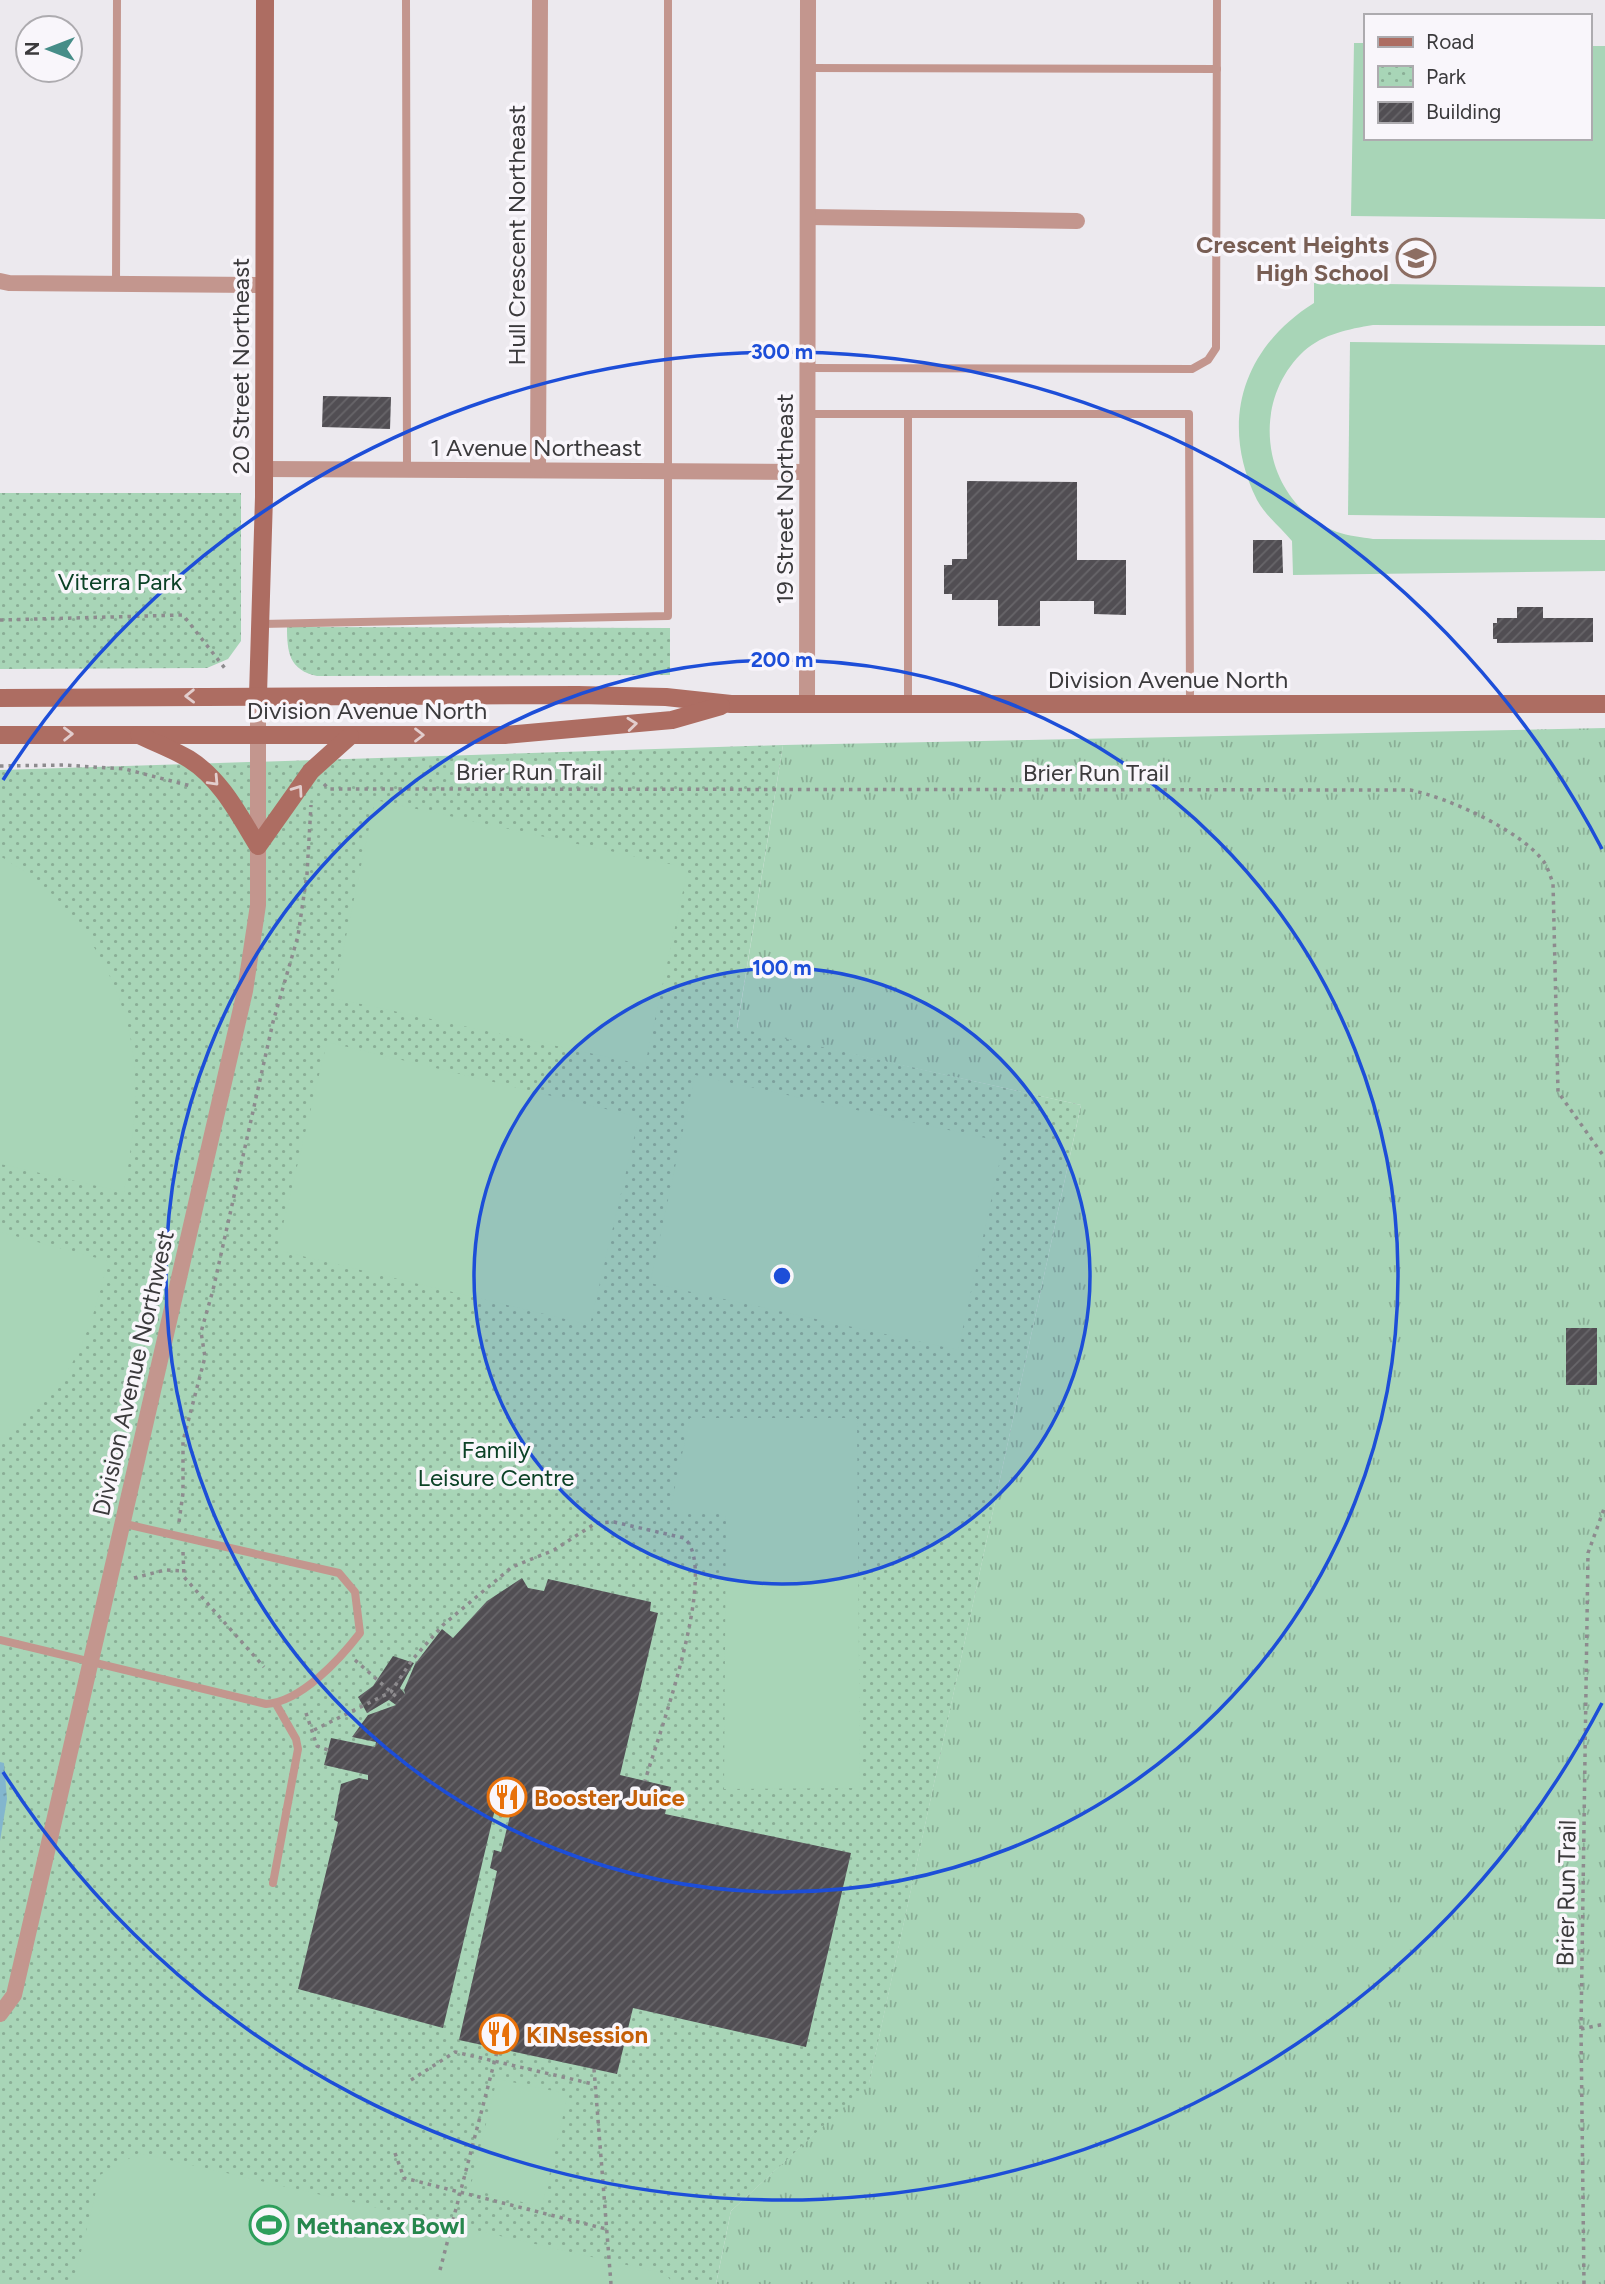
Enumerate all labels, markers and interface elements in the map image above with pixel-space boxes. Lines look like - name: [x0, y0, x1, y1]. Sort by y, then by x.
- north arrow: [14, 14, 84, 84]
- legend: [1364, 14, 1591, 140]
- text: Road: [1426, 29, 1474, 54]
- text: N: [21, 42, 44, 56]
- text: Park: [1426, 64, 1467, 89]
- text: Building: [1426, 99, 1501, 124]
- street label: Hull Crescent Northeast: [502, 105, 531, 365]
- place label: Crescent Heights High School: [1196, 230, 1389, 287]
- school or university icon: Crescent Heights High School: [1395, 237, 1437, 279]
- street label: 20 Street Northeast: [226, 258, 255, 474]
- text: 300 m: [751, 339, 813, 364]
- street label: 19 Street Northeast: [770, 393, 799, 605]
- street label: 1 Avenue Northeast: [430, 433, 642, 462]
- park label: Viterra Park: [58, 567, 183, 596]
- text: 200 m: [751, 647, 813, 672]
- street label: Division Avenue North: [1048, 665, 1288, 694]
- one-way arrow: [184, 688, 195, 704]
- street label: Division Avenue North: [247, 696, 487, 725]
- one-way arrow: [627, 717, 638, 732]
- one-way arrow: [63, 727, 74, 742]
- one-way arrow: [413, 728, 424, 743]
- street label: Brier Run Trail: [456, 757, 602, 786]
- street label: Brier Run Trail: [1023, 758, 1169, 787]
- one-way arrow: [206, 773, 218, 786]
- one-way arrow: [289, 785, 302, 798]
- text: 100 m: [752, 955, 812, 980]
- street label: Division Avenue Northwest: [86, 1227, 180, 1519]
- centre of rings: [770, 1264, 794, 1288]
- park label: Family Leisure Centre: [418, 1435, 574, 1492]
- restaurant icon: Booster Juice: [486, 1776, 528, 1818]
- place label: Booster Juice: [534, 1783, 685, 1812]
- street label: Brier Run Trail: [1550, 1819, 1582, 1967]
- restaurant icon: KINsession: [478, 2013, 520, 2055]
- place label: KINsession: [526, 2020, 648, 2049]
- sports icon: Methanex Bowl: [248, 2204, 290, 2246]
- place label: Methanex Bowl: [296, 2211, 465, 2240]

